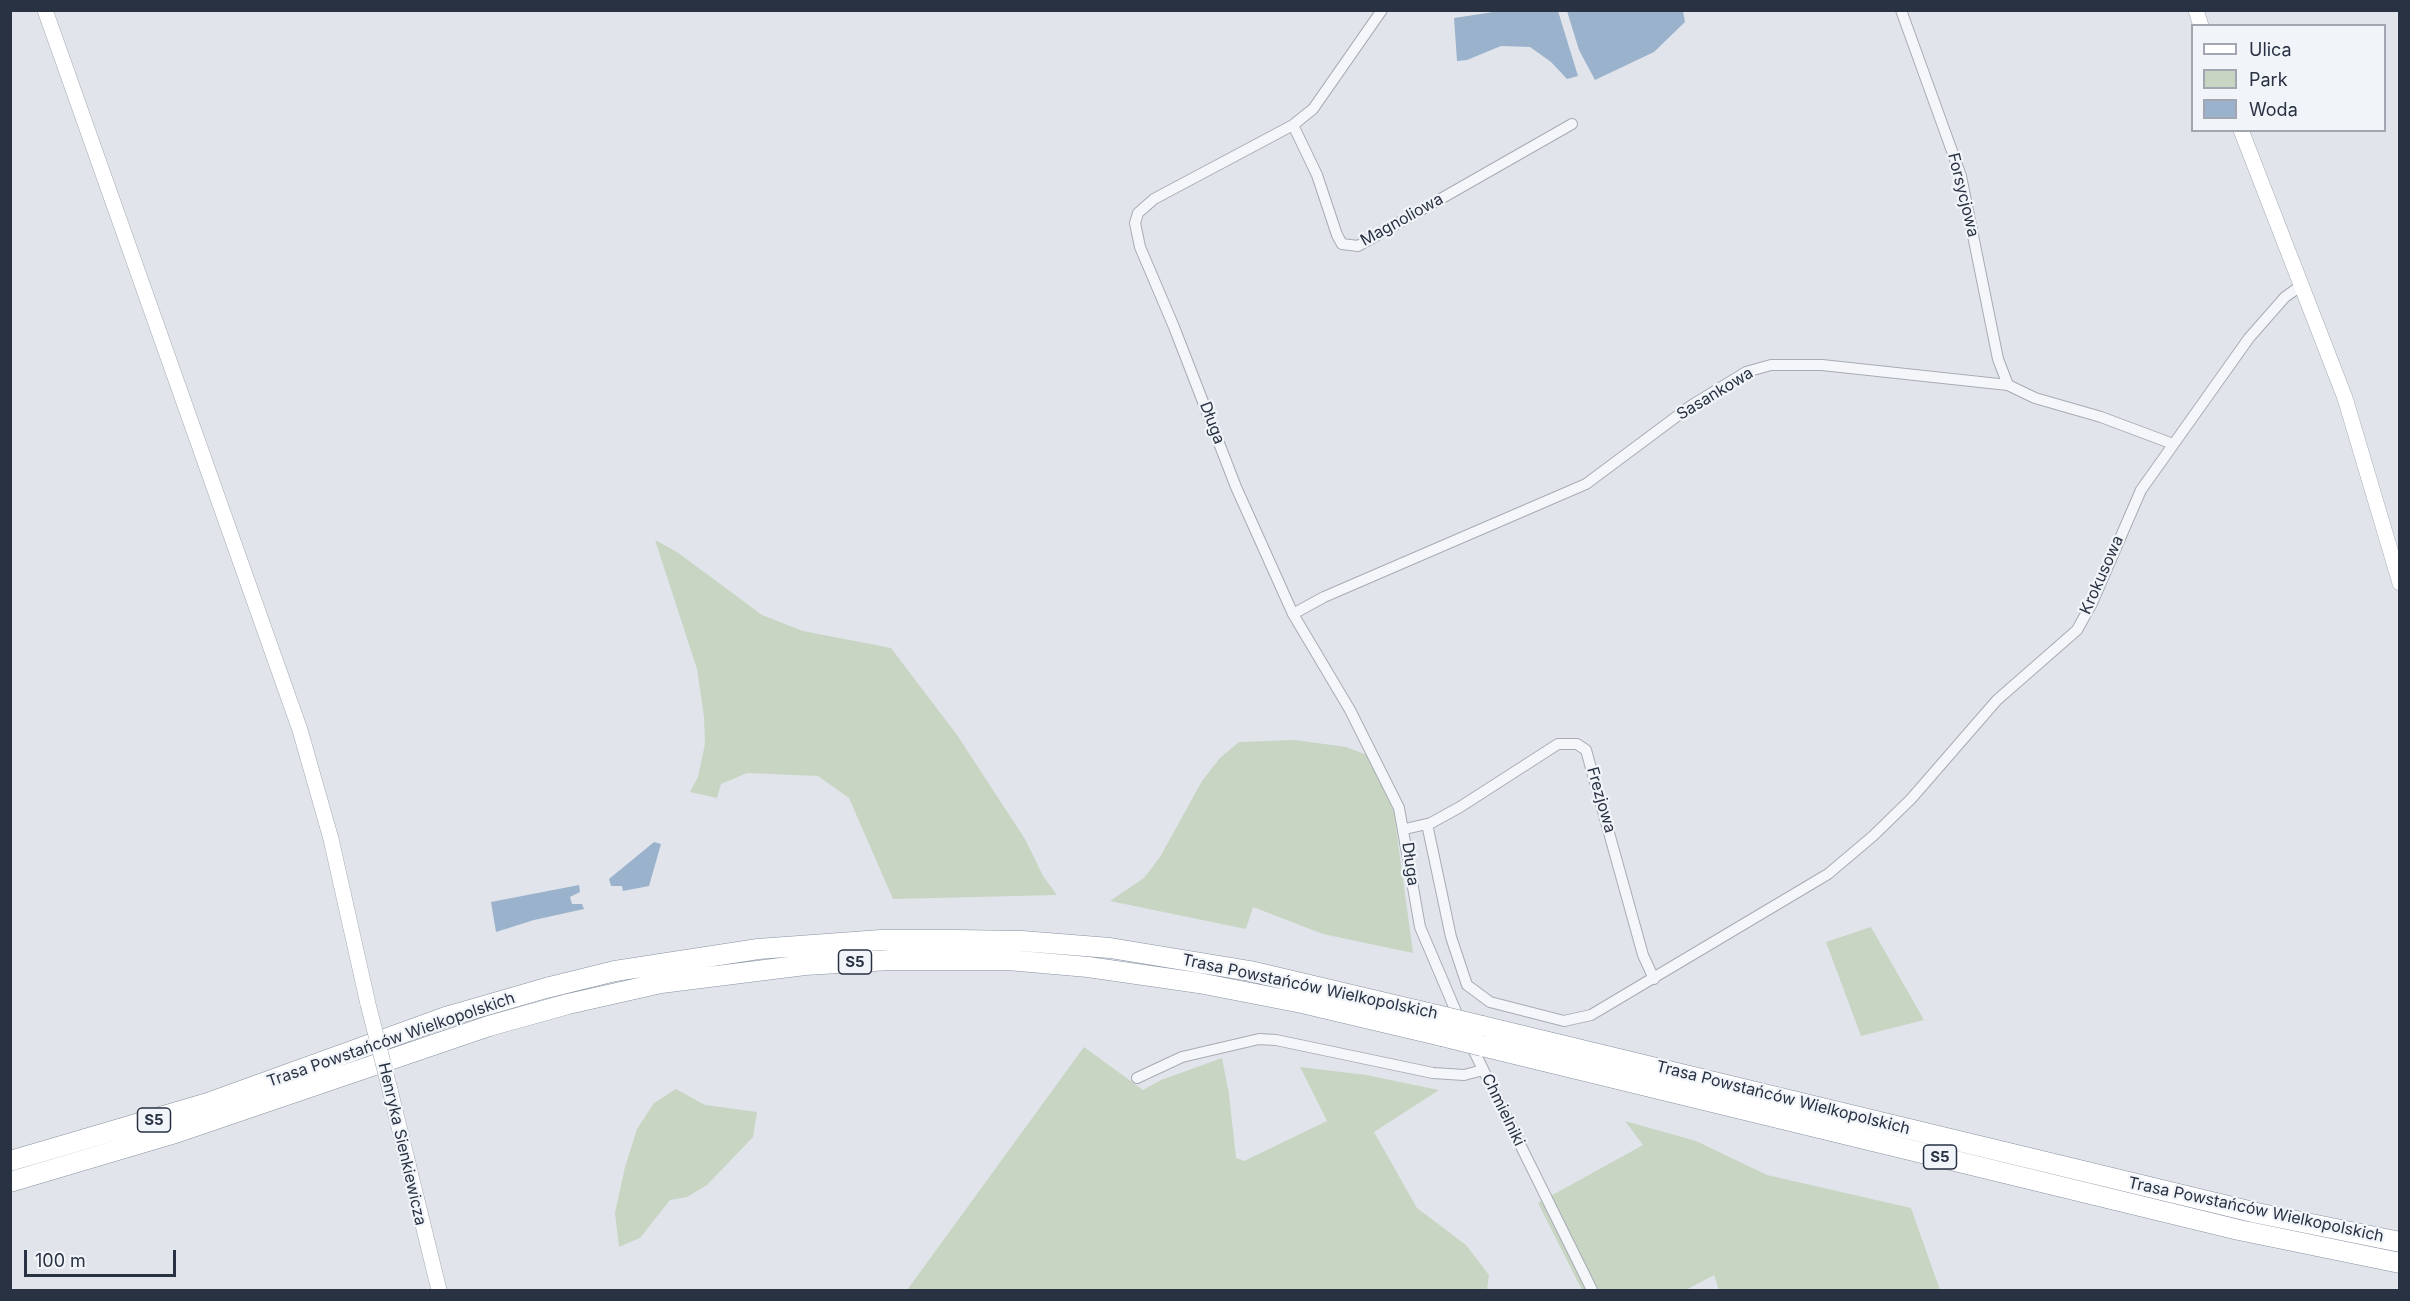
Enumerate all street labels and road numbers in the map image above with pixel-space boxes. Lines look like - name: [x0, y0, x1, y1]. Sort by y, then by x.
- street label: Forsycjowa: [1943, 151, 1983, 239]
- street label: Magnoliowa: [1357, 189, 1447, 251]
- street label: Sasankowa: [1673, 364, 1757, 424]
- street label: Długa: [1195, 399, 1229, 447]
- street label: Krokusowa: [2076, 533, 2128, 617]
- street label: Frezjowa: [1582, 765, 1620, 835]
- street label: Długa: [1397, 841, 1423, 887]
- road number: S5: [838, 950, 872, 974]
- street label: Trasa Powstańców Wielkopolskich: [1180, 950, 1440, 1024]
- street label: Trasa Powstańców Wielkopolskich: [265, 988, 517, 1092]
- street label: Trasa Powstańców Wielkopolskich: [1654, 1057, 1912, 1139]
- street label: Henryka Sienkiewicza: [374, 1061, 430, 1227]
- street label: Chmielniki: [1477, 1071, 1529, 1149]
- road number: S5: [138, 1108, 170, 1132]
- road number: S5: [1924, 1145, 1956, 1169]
- street label: Trasa Powstańców Wielkopolskich: [2126, 1173, 2386, 1247]

